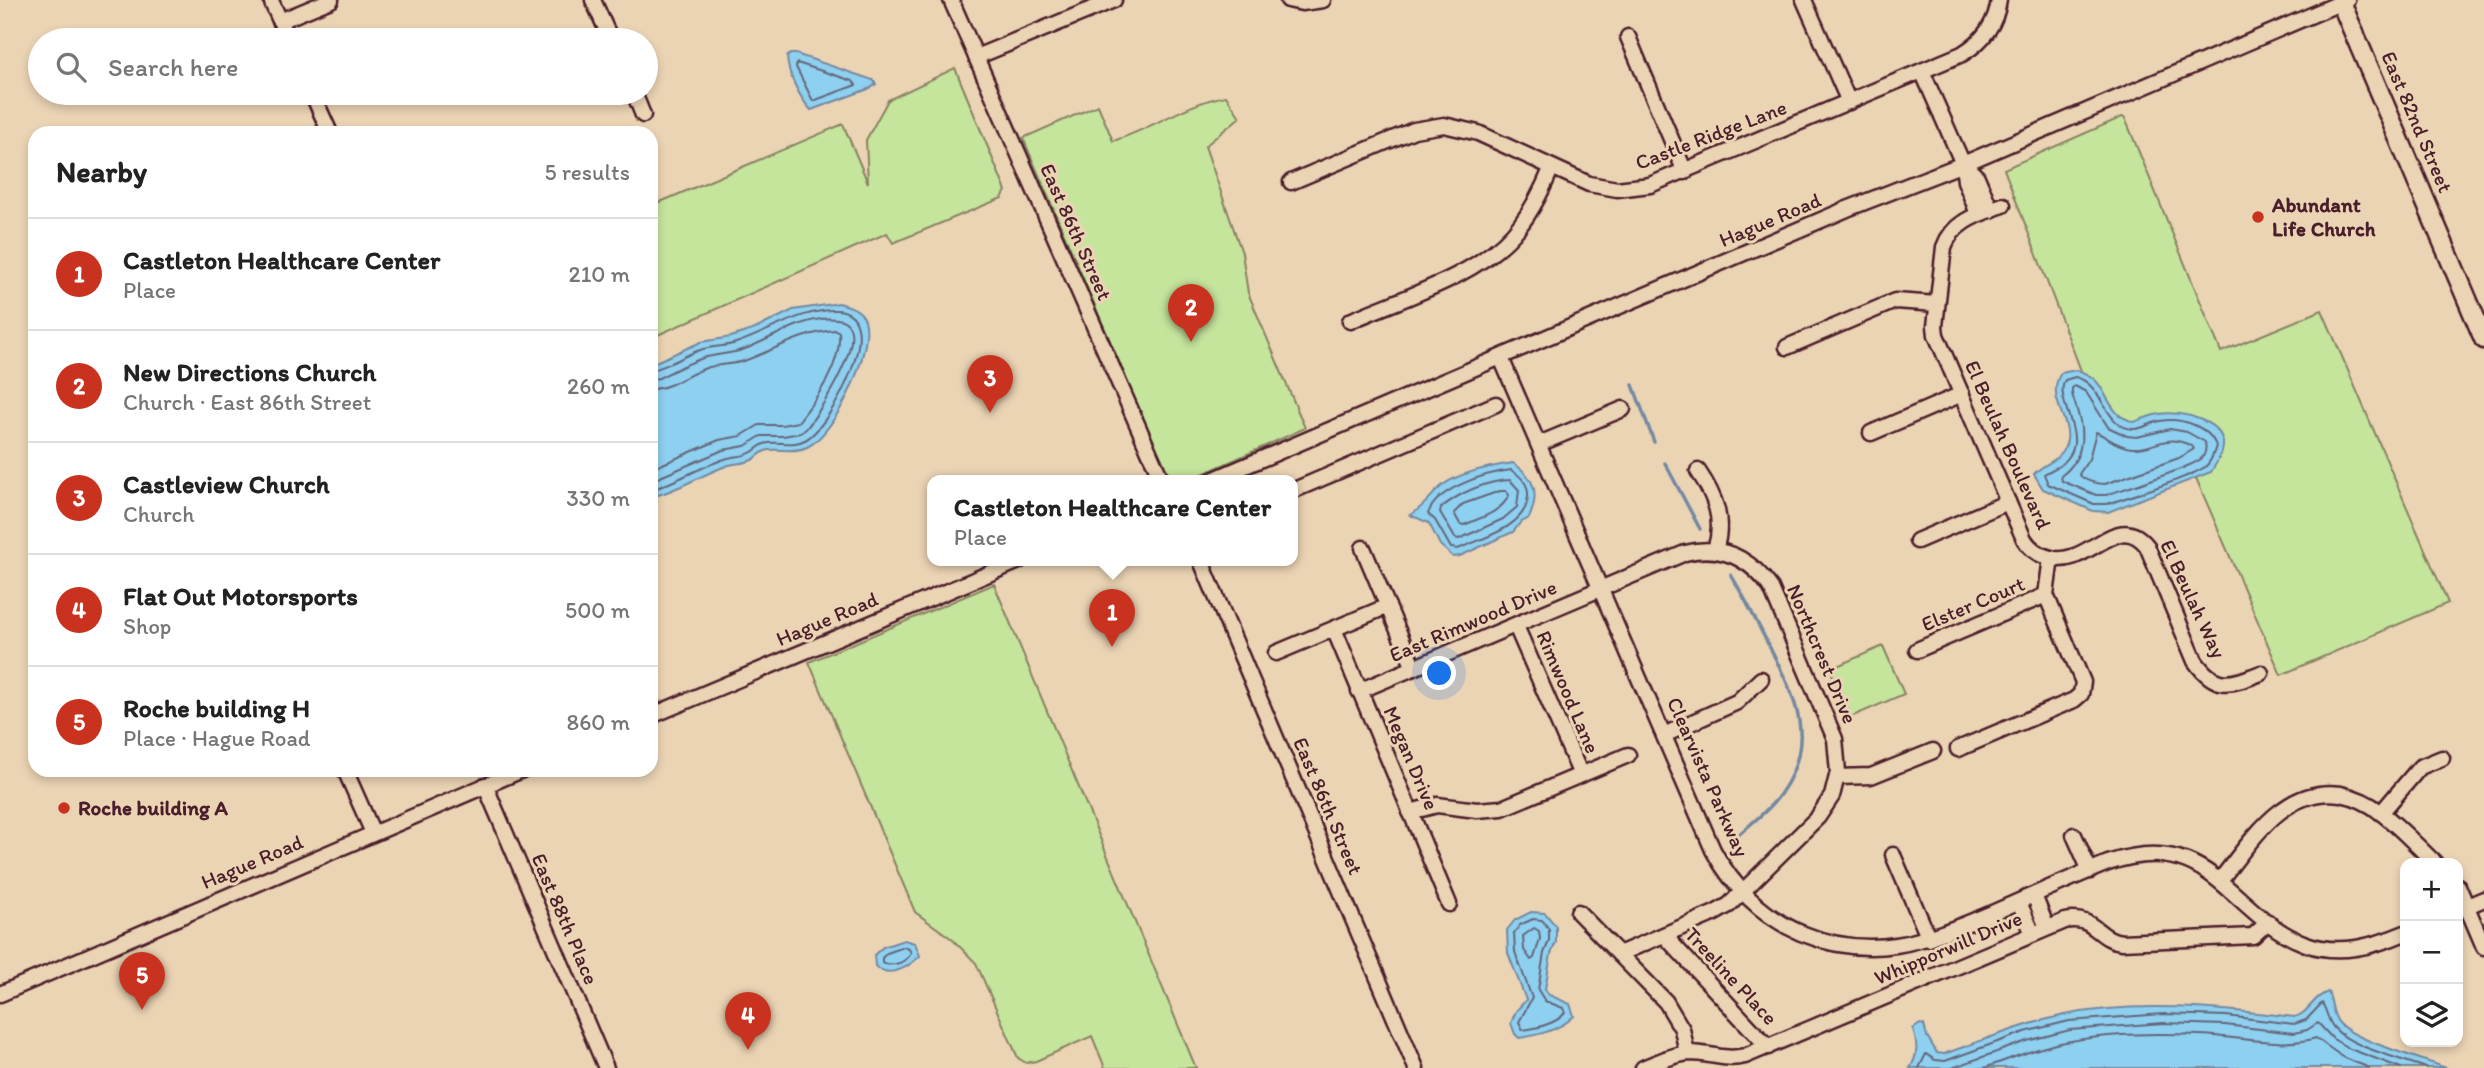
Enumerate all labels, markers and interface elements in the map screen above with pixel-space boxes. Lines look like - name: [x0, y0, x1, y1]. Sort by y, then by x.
- search box: [28, 28, 658, 105]
- street label: East 82nd Street: [2376, 47, 2459, 196]
- icon: search: [52, 48, 90, 86]
- text: Search here: [108, 51, 238, 83]
- street label: Castle Ridge Lane: [1632, 94, 1790, 175]
- text: Nearby: [56, 153, 147, 190]
- text: 5 results: [544, 158, 630, 186]
- street label: East 86th Street: [1035, 160, 1118, 304]
- street label: Hague Road: [1715, 187, 1825, 252]
- place label: Abundant Life Church: [2271, 192, 2376, 241]
- marker: Abundant Life Church: [2250, 209, 2266, 225]
- text: Castleton Healthcare Center: [123, 244, 440, 276]
- text: 1: [74, 260, 84, 288]
- text: 210 m: [569, 260, 630, 288]
- text: Place: [123, 276, 176, 304]
- pin: 2: [1168, 284, 1214, 342]
- pin: 3: [967, 355, 1013, 413]
- text: New Directions Church: [123, 356, 376, 388]
- street label: El Beulah Boulevard: [1960, 356, 2057, 534]
- text: 2: [73, 372, 85, 400]
- text: 260 m: [567, 372, 630, 400]
- text: Church · East 86th Street: [123, 388, 371, 416]
- text: Castleview Church: [123, 468, 330, 500]
- popup: [927, 475, 1298, 566]
- text: 3: [73, 484, 85, 512]
- text: 330 m: [566, 484, 630, 512]
- text: Castleton Healthcare Center: [954, 491, 1271, 523]
- text: Church: [123, 500, 195, 528]
- text: Place: [954, 523, 1007, 551]
- street label: El Beulah Way: [2155, 536, 2232, 662]
- street label: Elster Court: [1918, 571, 2028, 636]
- street label: East Rimwood Drive: [1385, 574, 1560, 667]
- text: Flat Out Motorsports: [123, 580, 358, 612]
- street label: Northcrest Drive: [1782, 580, 1863, 727]
- street label: Hague Road: [772, 586, 882, 651]
- pin: 1: [1089, 589, 1135, 647]
- text: 4: [72, 596, 86, 624]
- text: 500 m: [565, 596, 630, 624]
- text: Shop: [123, 612, 171, 640]
- street label: Rimwood Lane: [1531, 627, 1606, 757]
- your location: [1422, 656, 1456, 690]
- text: Roche building H: [123, 692, 310, 724]
- street label: Clearvista Parkway: [1662, 693, 1755, 861]
- street label: Megan Drive: [1378, 702, 1445, 813]
- text: 5: [73, 708, 85, 736]
- text: 860 m: [567, 708, 630, 736]
- text: Place · Hague Road: [123, 724, 310, 752]
- street label: East 86th Street: [1288, 733, 1369, 878]
- place label: Roche building A: [78, 795, 229, 821]
- marker: Roche building A: [56, 800, 72, 816]
- street label: Hague Road: [197, 829, 307, 894]
- street label: East 88th Place: [527, 849, 604, 988]
- map controls: [2400, 858, 2463, 1047]
- button: +: [2400, 858, 2463, 921]
- street label: Whipporwill Drive: [1870, 905, 2026, 990]
- button: −: [2400, 921, 2463, 984]
- street label: Treeline Place: [1680, 922, 1783, 1030]
- pin: 5: [119, 952, 165, 1010]
- button: layers: [2400, 984, 2463, 1047]
- pin: 4: [725, 992, 771, 1050]

